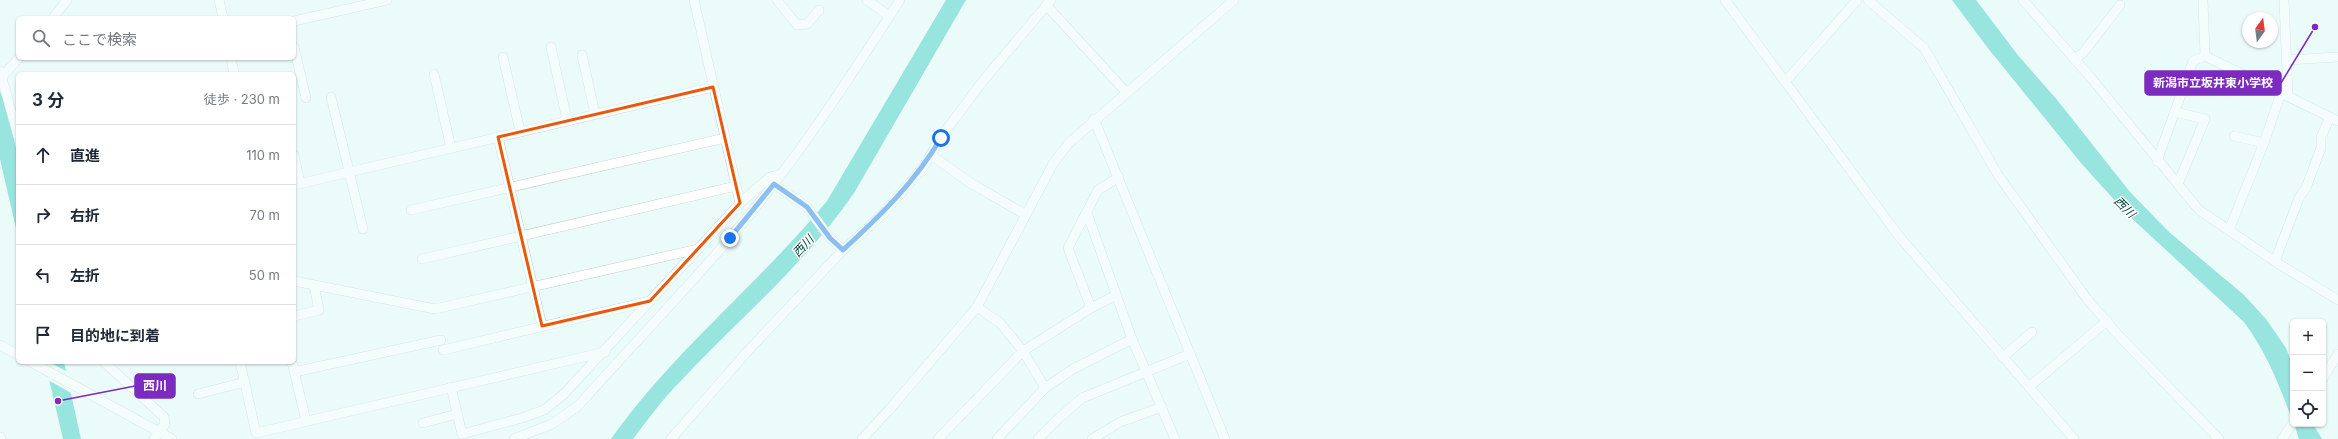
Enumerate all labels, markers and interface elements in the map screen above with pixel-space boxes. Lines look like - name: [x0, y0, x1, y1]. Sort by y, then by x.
- north arrow: [2242, 12, 2278, 48]
- search box: [16, 16, 296, 60]
- icon: search: [30, 27, 52, 49]
- text: ここで検索: [62, 30, 137, 49]
- callout: 新潟市立坂井東小学校: [2145, 71, 2281, 95]
- text: 新潟市立坂井東小学校: [2153, 75, 2273, 90]
- text: 3 分: [32, 90, 64, 110]
- text: 徒歩 · 230 m: [204, 91, 280, 107]
- route start: [932, 129, 950, 147]
- icon: ahead: [32, 144, 54, 166]
- text: 直進: [70, 146, 100, 165]
- text: 110 m: [246, 147, 280, 163]
- water label: 西川: [2111, 193, 2140, 222]
- icon: right: [32, 204, 54, 226]
- text: 右折: [70, 206, 100, 225]
- text: 70 m: [250, 207, 280, 223]
- route end: [721, 229, 739, 247]
- water label: 西川: [789, 231, 818, 260]
- icon: left: [32, 264, 54, 286]
- text: 左折: [70, 266, 100, 285]
- text: 50 m: [249, 267, 280, 283]
- map controls: [2290, 319, 2326, 427]
- button: +: [2290, 319, 2326, 355]
- icon: arrive: [32, 324, 54, 346]
- text: 目的地に到着: [70, 326, 160, 345]
- button: −: [2290, 355, 2326, 391]
- callout: 西川: [135, 374, 175, 398]
- text: 西川: [143, 378, 167, 393]
- button: locate: [2290, 391, 2326, 427]

